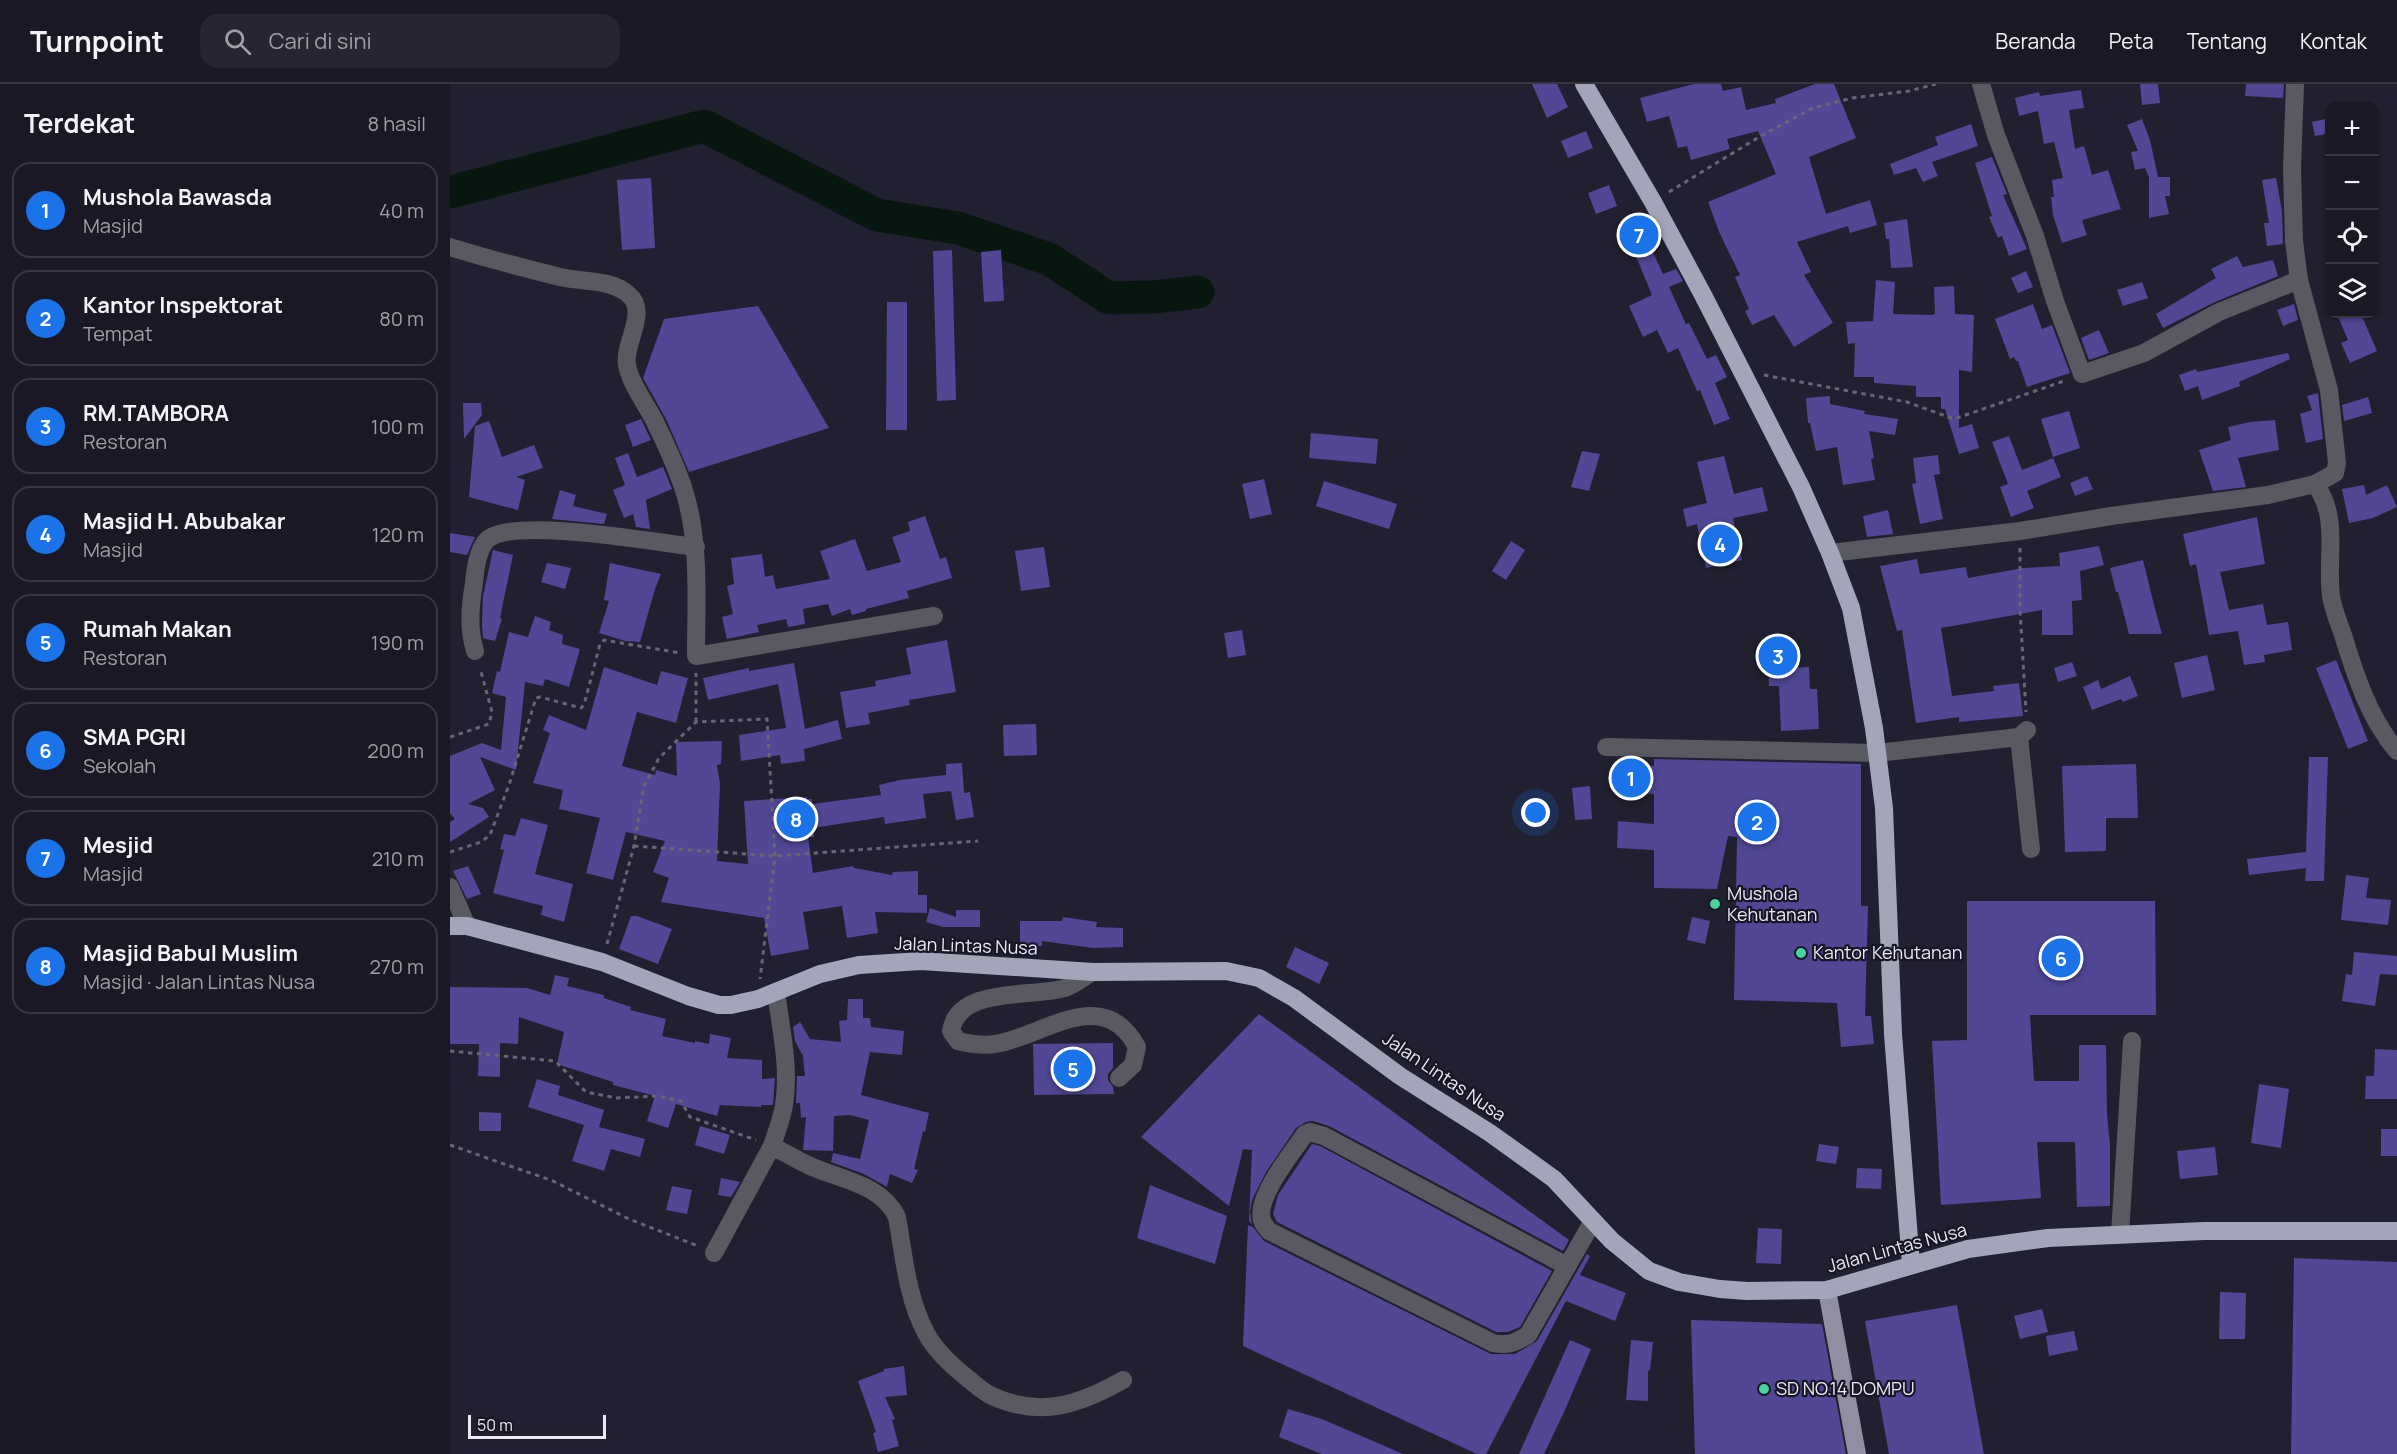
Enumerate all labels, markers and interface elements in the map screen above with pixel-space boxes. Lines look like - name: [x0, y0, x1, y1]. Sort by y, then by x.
- search box: [200, 14, 620, 68]
- text: Turnpoint: [30, 22, 164, 60]
- icon: search: [221, 25, 254, 58]
- text: Cari di sini: [269, 26, 372, 56]
- text: Beranda: [1995, 27, 2076, 55]
- text: Peta: [2109, 27, 2154, 55]
- text: Tentang: [2187, 27, 2267, 55]
- text: Kontak: [2300, 27, 2367, 55]
- map controls: [2325, 102, 2379, 318]
- button: +: [2325, 102, 2379, 156]
- text: Terdekat: [24, 105, 135, 141]
- text: 8 hasil: [368, 110, 426, 137]
- button: −: [2325, 156, 2379, 210]
- text: Mushola Bawasda: [83, 182, 272, 212]
- text: 1: [41, 197, 50, 224]
- text: 40 m: [379, 197, 424, 224]
- button: locate: [2325, 210, 2379, 264]
- text: Masjid: [83, 212, 143, 239]
- pin: 7: [1620, 212, 1658, 258]
- button: layers: [2325, 264, 2379, 318]
- text: Kantor Inspektorat: [83, 290, 283, 320]
- text: 2: [40, 305, 51, 332]
- text: 80 m: [379, 305, 424, 332]
- text: Tempat: [83, 320, 153, 347]
- text: RM.TAMBORA: [83, 398, 229, 428]
- text: 3: [40, 413, 51, 440]
- text: 100 m: [371, 413, 424, 440]
- text: Restoran: [83, 428, 167, 455]
- text: Masjid H. Abubakar: [83, 506, 285, 536]
- text: 4: [39, 521, 52, 548]
- text: 120 m: [372, 521, 424, 548]
- pin: 4: [1700, 522, 1740, 566]
- text: Masjid: [83, 536, 143, 563]
- text: Rumah Makan: [83, 614, 232, 644]
- text: 5: [40, 629, 51, 656]
- text: 190 m: [371, 629, 424, 656]
- pin: 3: [1758, 634, 1798, 678]
- text: Restoran: [83, 644, 167, 671]
- text: SMA PGRI: [83, 722, 186, 752]
- text: 6: [39, 737, 52, 764]
- text: 200 m: [367, 737, 424, 764]
- text: Sekolah: [83, 752, 156, 779]
- pin: 1: [1612, 756, 1650, 800]
- pin: 8: [776, 796, 816, 842]
- your location: [1521, 798, 1550, 827]
- pin: 2: [1738, 800, 1776, 844]
- text: Mesjid: [83, 830, 153, 860]
- text: 7: [40, 845, 51, 872]
- text: 210 m: [372, 845, 424, 872]
- text: Masjid: [83, 860, 143, 887]
- place label: Mushola Kehutanan: [1727, 881, 1817, 926]
- marker: Mushola Kehutanan: [1708, 897, 1722, 911]
- street label: Jalan Lintas Nusa: [894, 931, 1038, 960]
- pin: 6: [2042, 936, 2080, 980]
- text: Masjid Babul Muslim: [83, 938, 298, 968]
- place label: Kantor Kehutanan: [1813, 940, 1962, 964]
- marker: Kantor Kehutanan: [1794, 946, 1808, 960]
- text: 8: [39, 953, 52, 980]
- text: 270 m: [369, 953, 424, 980]
- text: Masjid · Jalan Lintas Nusa: [83, 968, 315, 995]
- street label: Jalan Lintas Nusa: [1378, 1026, 1511, 1126]
- pin: 5: [1054, 1046, 1092, 1092]
- street label: Jalan Lintas Nusa: [1824, 1217, 1969, 1277]
- place label: SD NO.14 DOMPU: [1776, 1376, 1915, 1400]
- marker: SD NO.14 DOMPU: [1757, 1382, 1771, 1396]
- scale bar: [468, 1412, 606, 1440]
- text: 50 m: [477, 1414, 513, 1436]

